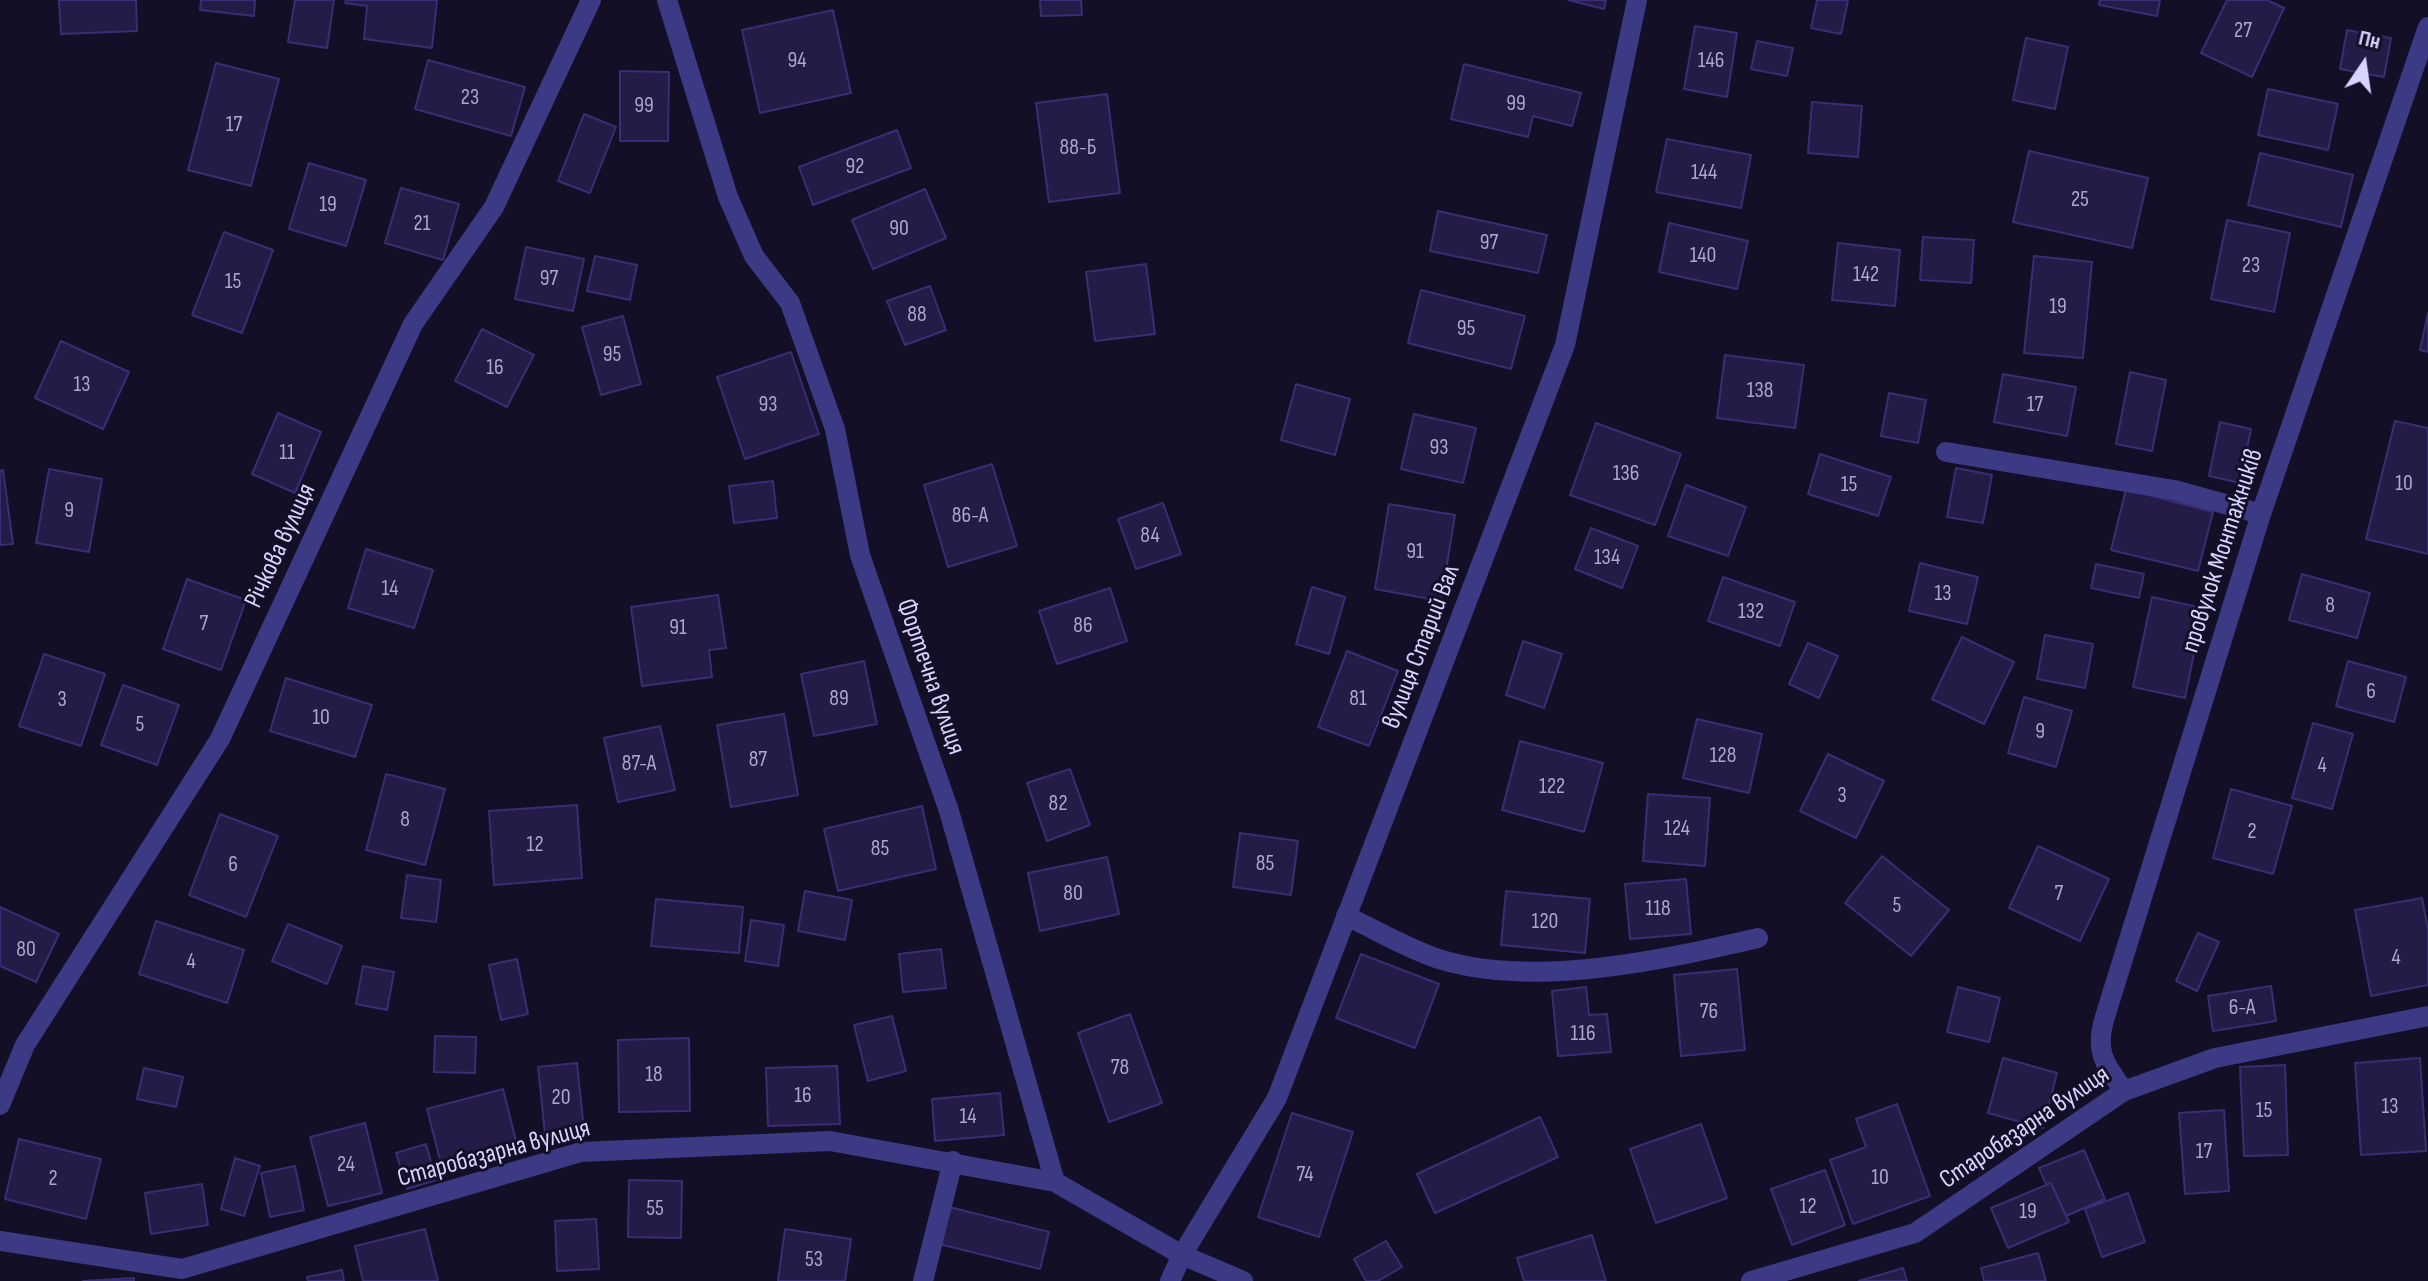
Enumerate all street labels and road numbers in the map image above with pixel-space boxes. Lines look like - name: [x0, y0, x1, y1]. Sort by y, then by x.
- street label: провулок Монтажників: [2175, 445, 2271, 657]
- street label: Річкова вулиця: [239, 479, 323, 613]
- street label: вулиця Старий Вал: [1377, 561, 1467, 733]
- street label: Фортечна вулиця: [889, 595, 971, 759]
- street label: Старобазарна вулиця: [1934, 1060, 2116, 1196]
- street label: Старобазарна вулиця: [394, 1113, 594, 1195]

